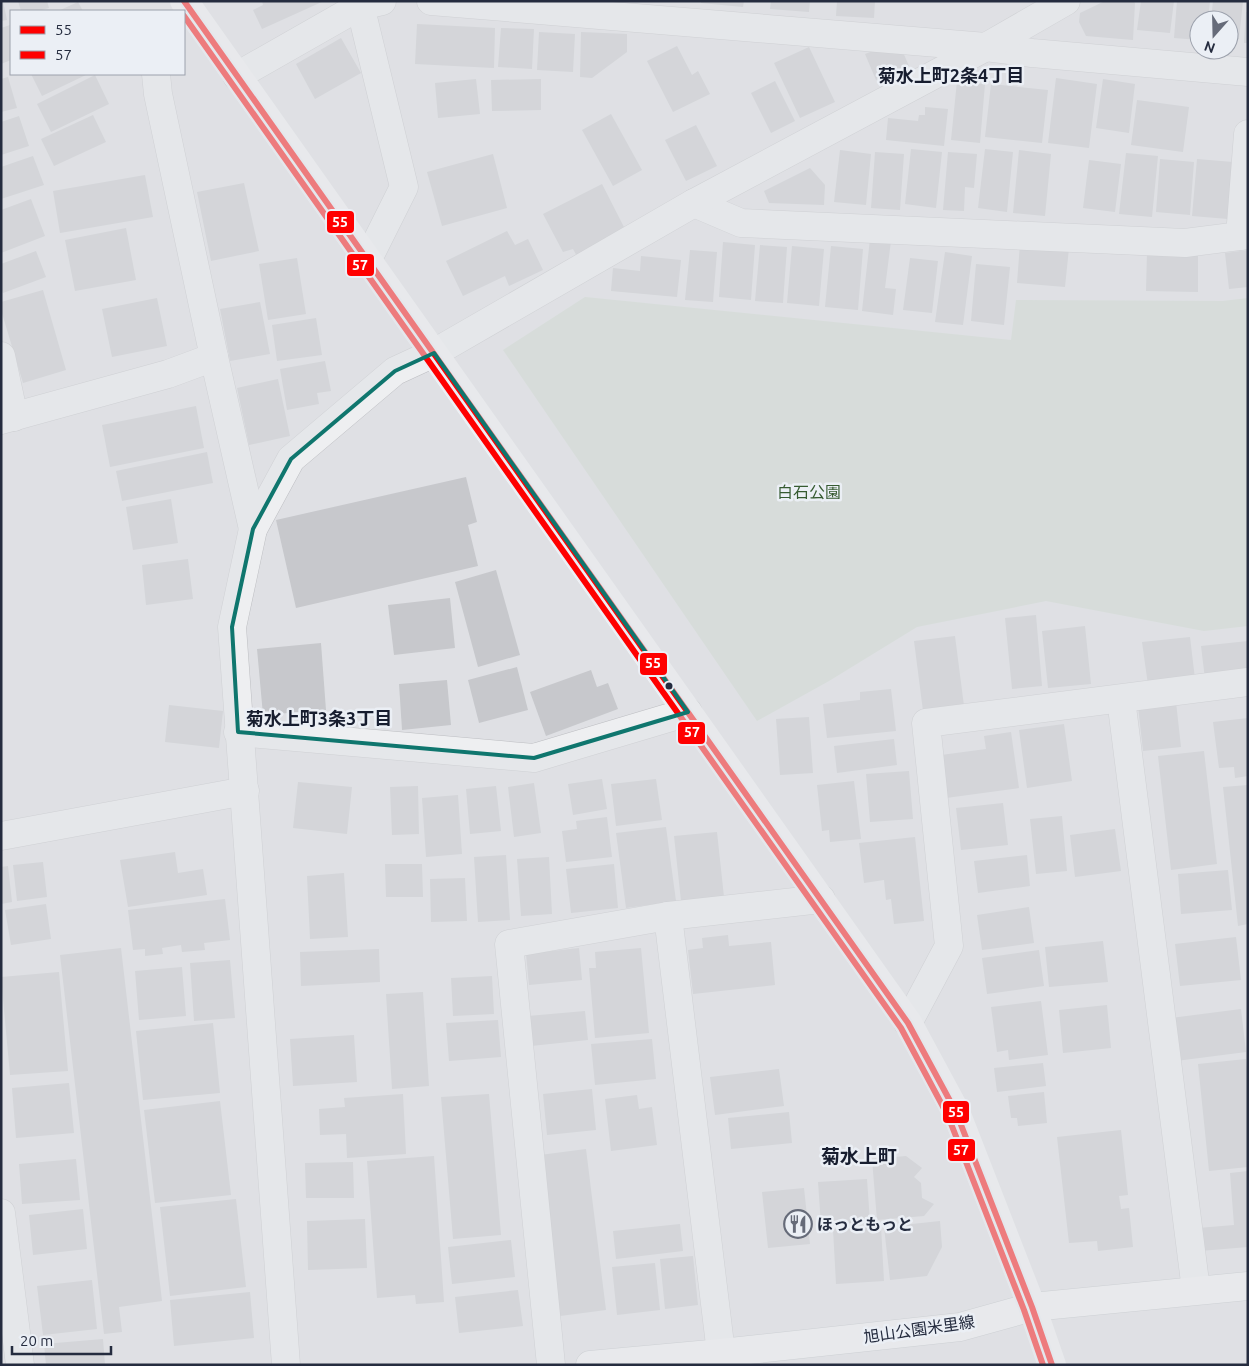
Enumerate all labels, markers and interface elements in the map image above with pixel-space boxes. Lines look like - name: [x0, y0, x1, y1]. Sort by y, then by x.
- legend: [10, 10, 185, 75]
- north arrow: [1189, 10, 1239, 60]
- text: 55: [55, 21, 72, 38]
- text: N: [1202, 38, 1217, 57]
- text: 57: [55, 46, 72, 63]
- district label: 菊水上町2条4丁目: [878, 65, 1024, 85]
- line badge: 55: [326, 210, 355, 234]
- text: 55: [332, 214, 348, 230]
- line badge: 57: [346, 253, 375, 277]
- text: 57: [352, 257, 368, 273]
- park label: 白石公園: [777, 483, 841, 501]
- line badge: 55: [639, 652, 668, 676]
- text: 55: [645, 655, 661, 671]
- unlabelled marker: [664, 681, 674, 691]
- district label: 菊水上町3条3丁目: [246, 708, 392, 728]
- line badge: 57: [677, 721, 706, 745]
- text: 57: [684, 724, 700, 740]
- line badge: 55: [942, 1100, 970, 1124]
- text: 55: [948, 1104, 964, 1120]
- line badge: 57: [947, 1138, 976, 1162]
- text: 57: [953, 1142, 969, 1158]
- district label: 菊水上町: [821, 1145, 897, 1167]
- restaurant icon: ほっともっと: [783, 1209, 813, 1239]
- place label: ほっともっと: [817, 1215, 913, 1233]
- street label: 旭山公園米里線: [862, 1312, 976, 1346]
- scale bar: [12, 1324, 111, 1356]
- text: 20 m: [20, 1332, 53, 1349]

